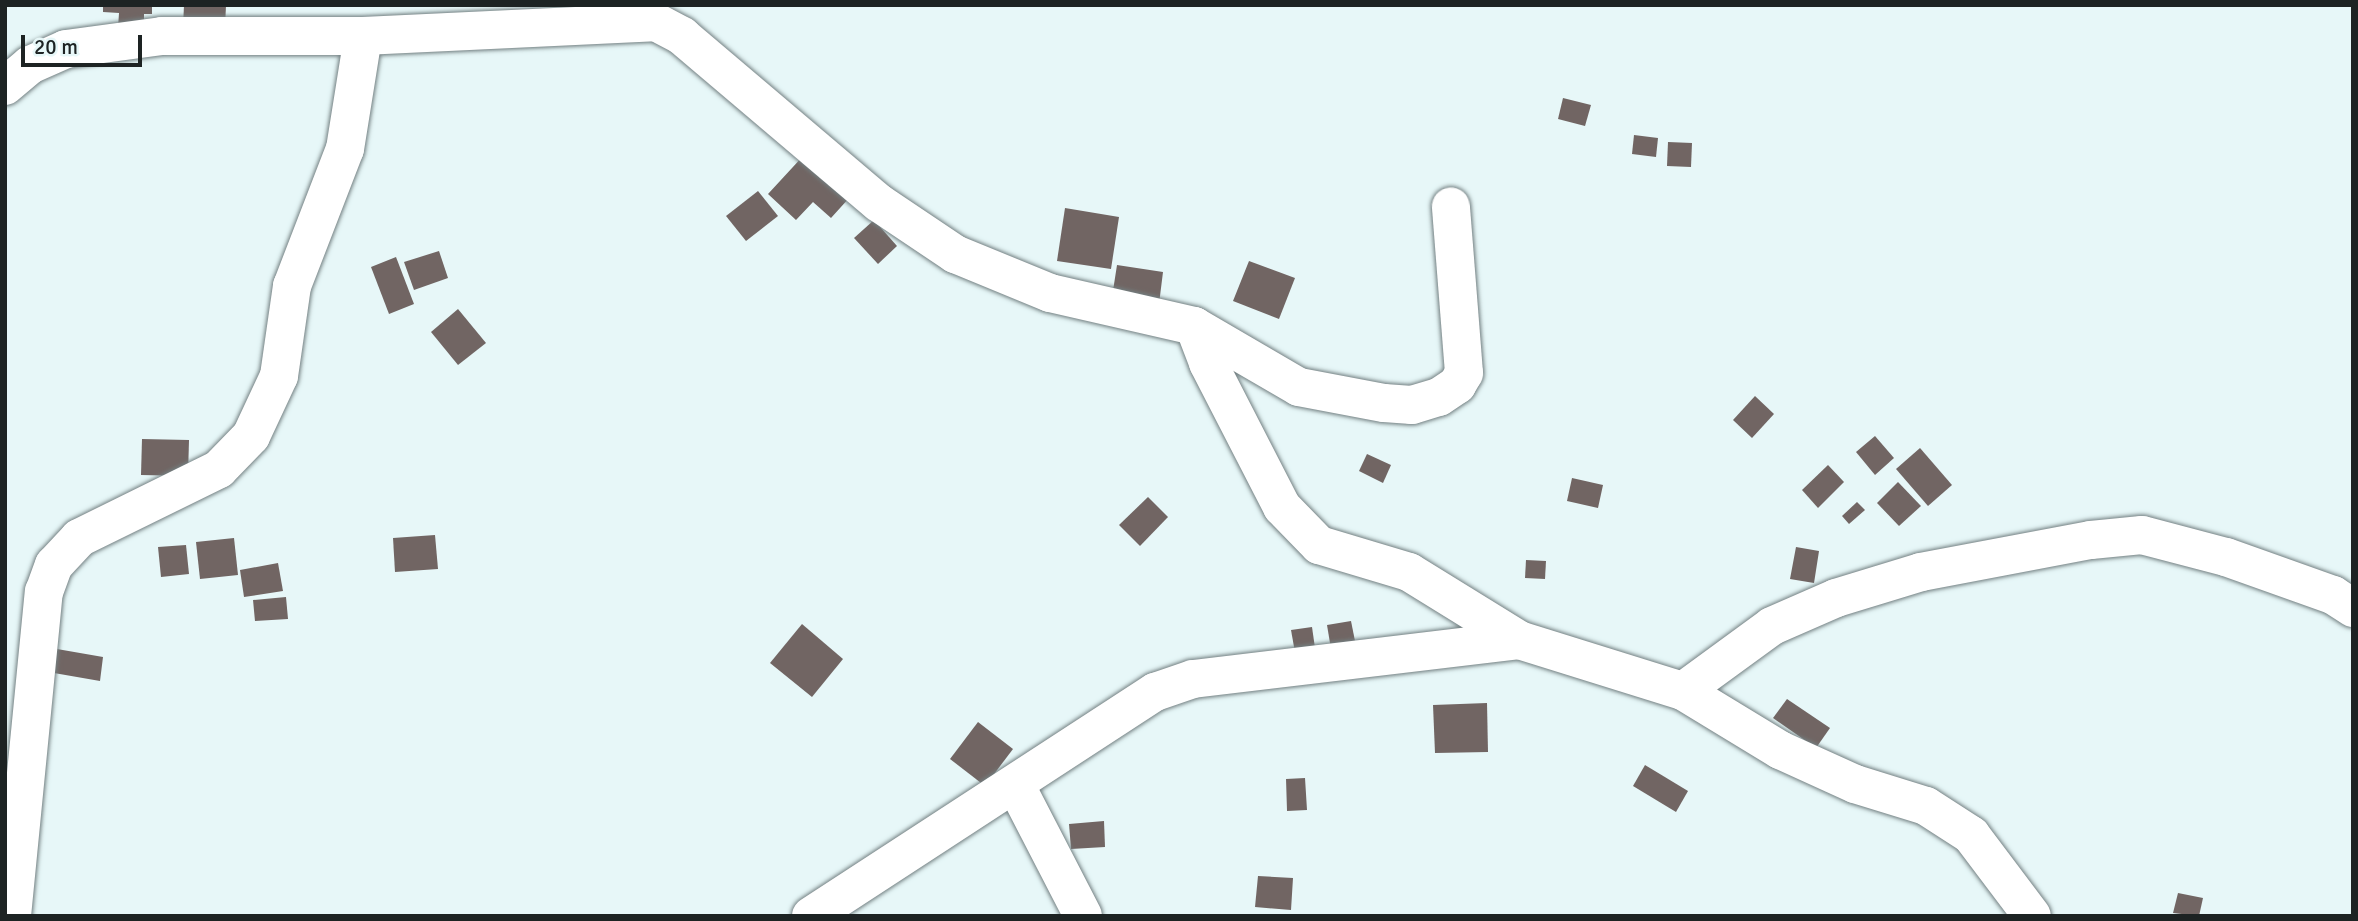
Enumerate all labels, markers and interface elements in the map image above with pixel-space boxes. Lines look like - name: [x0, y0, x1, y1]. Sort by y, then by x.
- scale bar: [24, 21, 145, 65]
- text: 20 m: [34, 34, 78, 60]

